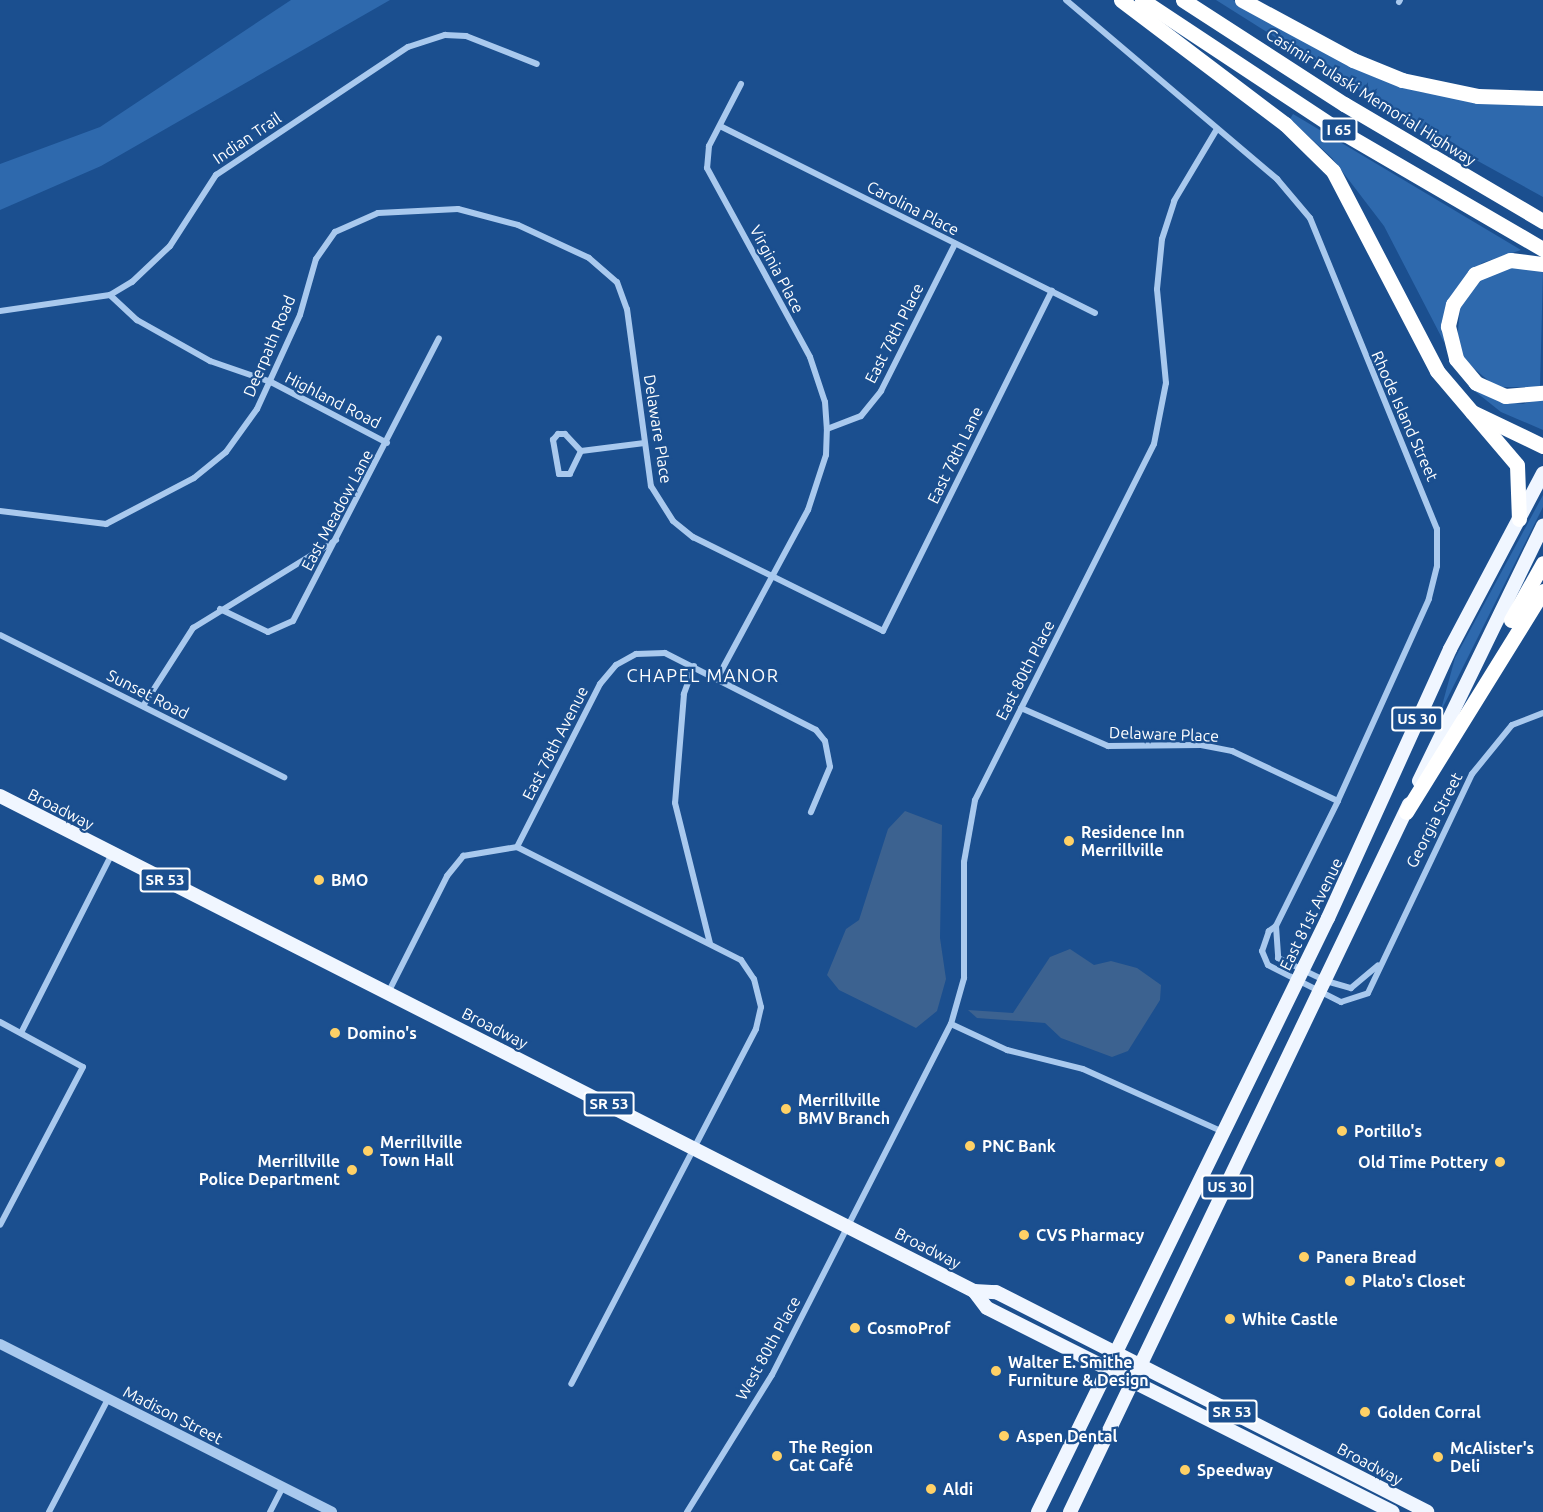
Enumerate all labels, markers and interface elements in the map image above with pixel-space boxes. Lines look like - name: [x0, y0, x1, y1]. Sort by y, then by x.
- street label: Casimir Pulaski Memorial Highway: [1263, 24, 1479, 170]
- street label: Indian Trail: [209, 108, 285, 168]
- road number: I 65: [1320, 118, 1358, 142]
- street label: Carolina Place: [864, 177, 962, 239]
- street label: Virginia Place: [746, 222, 808, 316]
- street label: East 78th Place: [861, 280, 927, 386]
- street label: Deerpath Road: [239, 292, 299, 400]
- street label: Rhode Island Street: [1368, 348, 1442, 484]
- street label: Highland Road: [282, 368, 384, 432]
- street label: Delaware Place: [640, 373, 676, 485]
- street label: East 78th Lane: [923, 403, 987, 507]
- street label: East Meadow Lane: [297, 446, 377, 574]
- street label: East 80th Place: [992, 617, 1058, 723]
- district label: CHAPEL MANOR: [627, 664, 779, 686]
- street label: Sunset Road: [104, 665, 192, 723]
- street label: East 78th Avenue: [518, 683, 592, 803]
- road number: US 30: [1390, 707, 1444, 731]
- street label: Delaware Place: [1109, 722, 1219, 746]
- street label: Georgia Street: [1402, 769, 1466, 871]
- street label: Broadway: [25, 784, 97, 834]
- place label: Residence Inn Merrillville: [1081, 822, 1185, 860]
- marker: Residence Inn Merrillville: [1062, 834, 1076, 848]
- street label: East 81st Avenue: [1275, 855, 1347, 973]
- road number: SR 53: [140, 868, 190, 892]
- place label: BMO: [331, 870, 368, 890]
- marker: BMO: [312, 873, 326, 887]
- street label: Broadway: [459, 1003, 531, 1053]
- place label: Domino's: [347, 1023, 417, 1043]
- marker: Domino's: [328, 1026, 342, 1040]
- place label: Merrillville BMV Branch: [798, 1090, 890, 1128]
- road number: SR 53: [584, 1092, 634, 1116]
- marker: Merrillville BMV Branch: [779, 1102, 793, 1116]
- place label: Portillo's: [1354, 1121, 1422, 1141]
- marker: Portillo's: [1335, 1124, 1349, 1138]
- place label: Merrillville Town Hall: [380, 1132, 463, 1170]
- place label: PNC Bank: [982, 1136, 1056, 1156]
- marker: PNC Bank: [963, 1139, 977, 1153]
- marker: Merrillville Town Hall: [361, 1144, 375, 1158]
- place label: Merrillville Police Department: [199, 1151, 340, 1189]
- place label: Old Time Pottery: [1358, 1152, 1488, 1172]
- marker: Old Time Pottery: [1493, 1155, 1507, 1169]
- marker: Merrillville Police Department: [345, 1163, 359, 1177]
- road number: US 30: [1200, 1175, 1254, 1199]
- street label: Broadway: [892, 1223, 964, 1273]
- place label: CVS Pharmacy: [1036, 1225, 1144, 1245]
- marker: CVS Pharmacy: [1017, 1228, 1031, 1242]
- place label: Panera Bread: [1316, 1247, 1417, 1267]
- marker: Panera Bread: [1297, 1250, 1311, 1264]
- place label: Plato's Closet: [1362, 1271, 1465, 1291]
- marker: Plato's Closet: [1343, 1274, 1357, 1288]
- street label: West 80th Place: [732, 1293, 804, 1403]
- place label: White Castle: [1242, 1309, 1338, 1329]
- marker: White Castle: [1223, 1312, 1237, 1326]
- place label: CosmoProf: [867, 1318, 950, 1338]
- marker: CosmoProf: [848, 1321, 862, 1335]
- place label: Walter E. Smithe Furniture & Design: [1008, 1352, 1149, 1390]
- marker: Walter E. Smithe Furniture & Design: [989, 1364, 1003, 1378]
- street label: Madison Street: [120, 1382, 226, 1448]
- road number: SR 53: [1206, 1400, 1258, 1424]
- place label: Golden Corral: [1377, 1402, 1481, 1422]
- marker: Golden Corral: [1358, 1405, 1372, 1419]
- place label: Aspen Dental: [1016, 1426, 1117, 1446]
- marker: Aspen Dental: [997, 1429, 1011, 1443]
- place label: The Region Cat Café: [789, 1437, 873, 1475]
- place label: McAlister's Deli: [1450, 1438, 1534, 1476]
- street label: Broadway: [1334, 1439, 1406, 1489]
- marker: The Region Cat Café: [770, 1449, 784, 1463]
- marker: McAlister's Deli: [1431, 1450, 1445, 1464]
- place label: Speedway: [1197, 1460, 1273, 1480]
- marker: Speedway: [1178, 1463, 1192, 1477]
- place label: Aldi: [943, 1479, 973, 1499]
- marker: Aldi: [924, 1482, 938, 1496]

